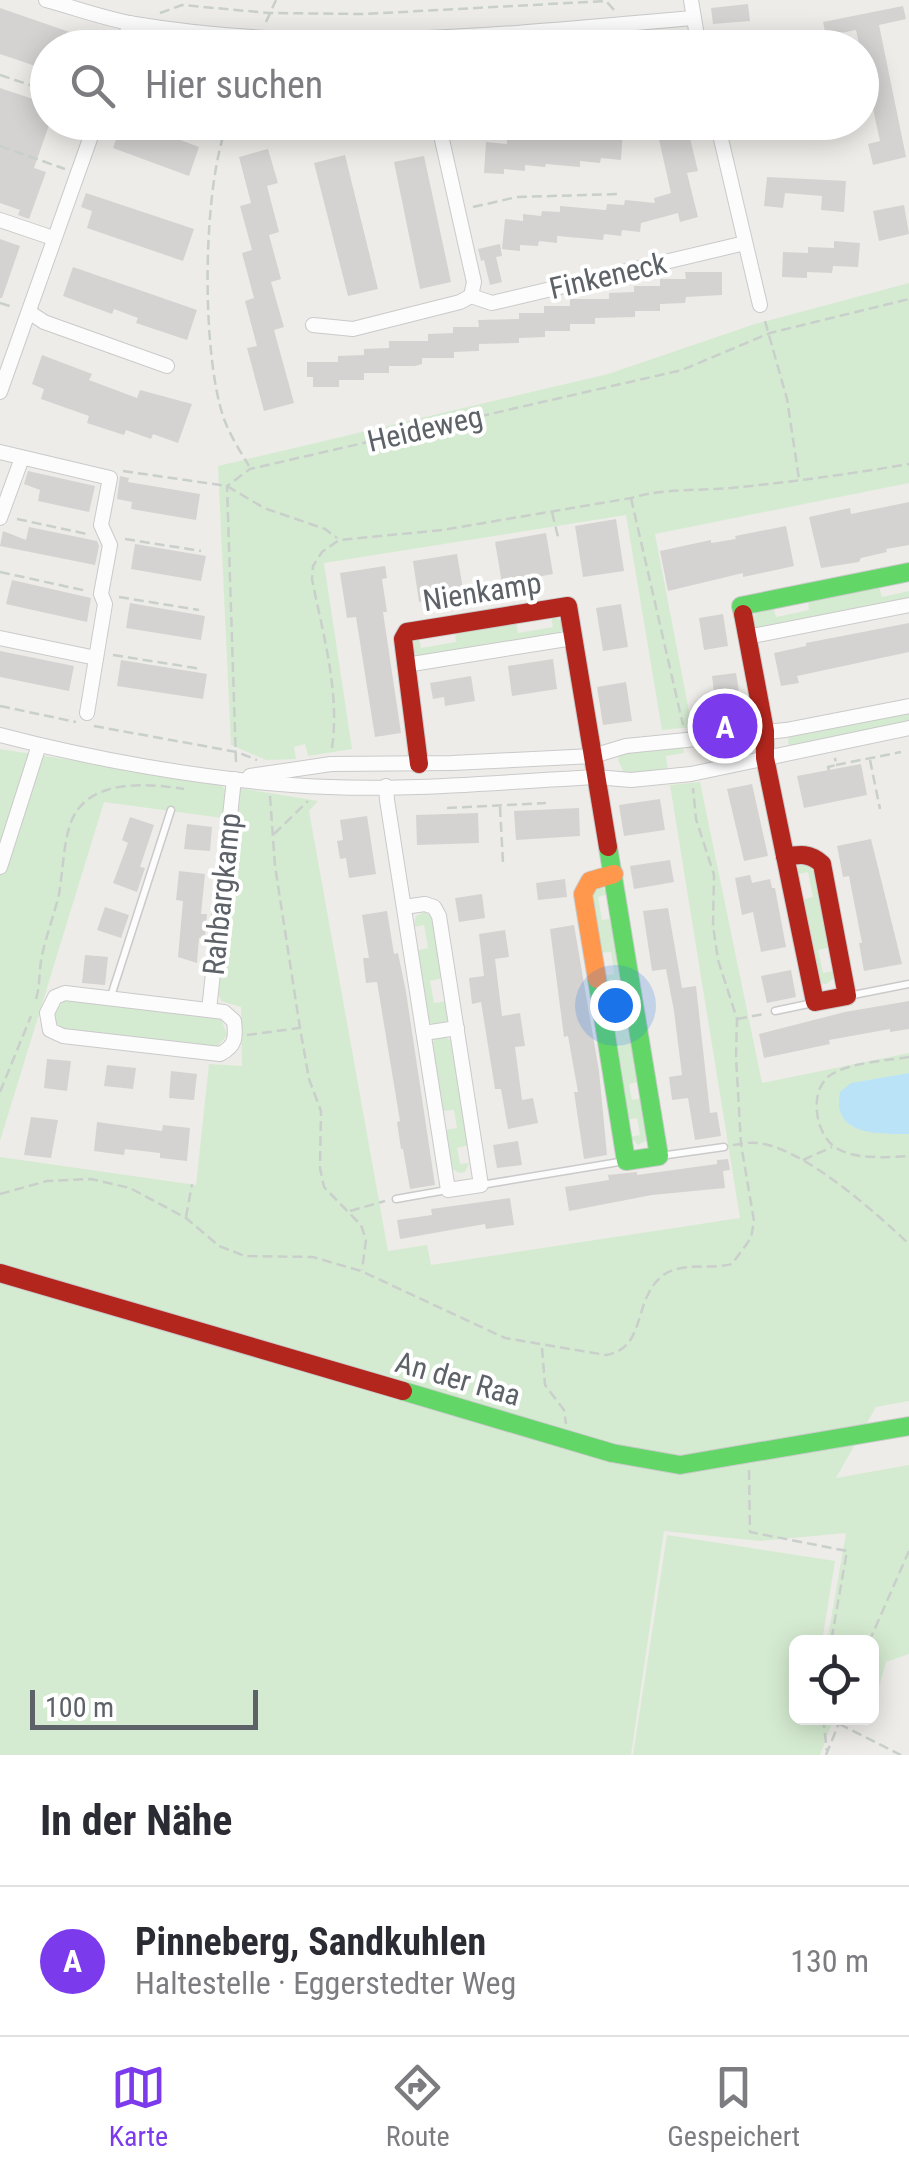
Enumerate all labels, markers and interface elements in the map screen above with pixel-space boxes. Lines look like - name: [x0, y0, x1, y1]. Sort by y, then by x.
- search box: [30, 30, 879, 140]
- icon: search: [65, 58, 120, 113]
- text: Hier suchen: [145, 63, 323, 107]
- street label: Finkeneck: [546, 245, 670, 306]
- street label: Heideweg: [364, 398, 486, 459]
- street label: Nienkamp: [420, 565, 544, 618]
- pin: A: [692, 688, 758, 764]
- street label: Rahbargkamp: [196, 811, 247, 977]
- your location: [590, 980, 641, 1031]
- street label: An der Raa: [392, 1344, 525, 1413]
- map controls: [789, 1635, 879, 1725]
- button: locate: [789, 1635, 879, 1725]
- scale bar: [30, 1685, 258, 1730]
- text: 100 m: [45, 1691, 114, 1724]
- text: In der Nähe: [40, 1796, 232, 1845]
- text: Pinneberg, Sandkuhlen: [135, 1920, 486, 1964]
- text: A: [63, 1942, 82, 1980]
- text: 130 m: [790, 1942, 869, 1980]
- text: Haltestelle · Eggerstedter Weg: [135, 1964, 516, 2002]
- tab: Karte: [109, 2060, 168, 2153]
- tab: Route: [386, 2060, 450, 2153]
- tab: Gespeichert: [667, 2060, 800, 2153]

